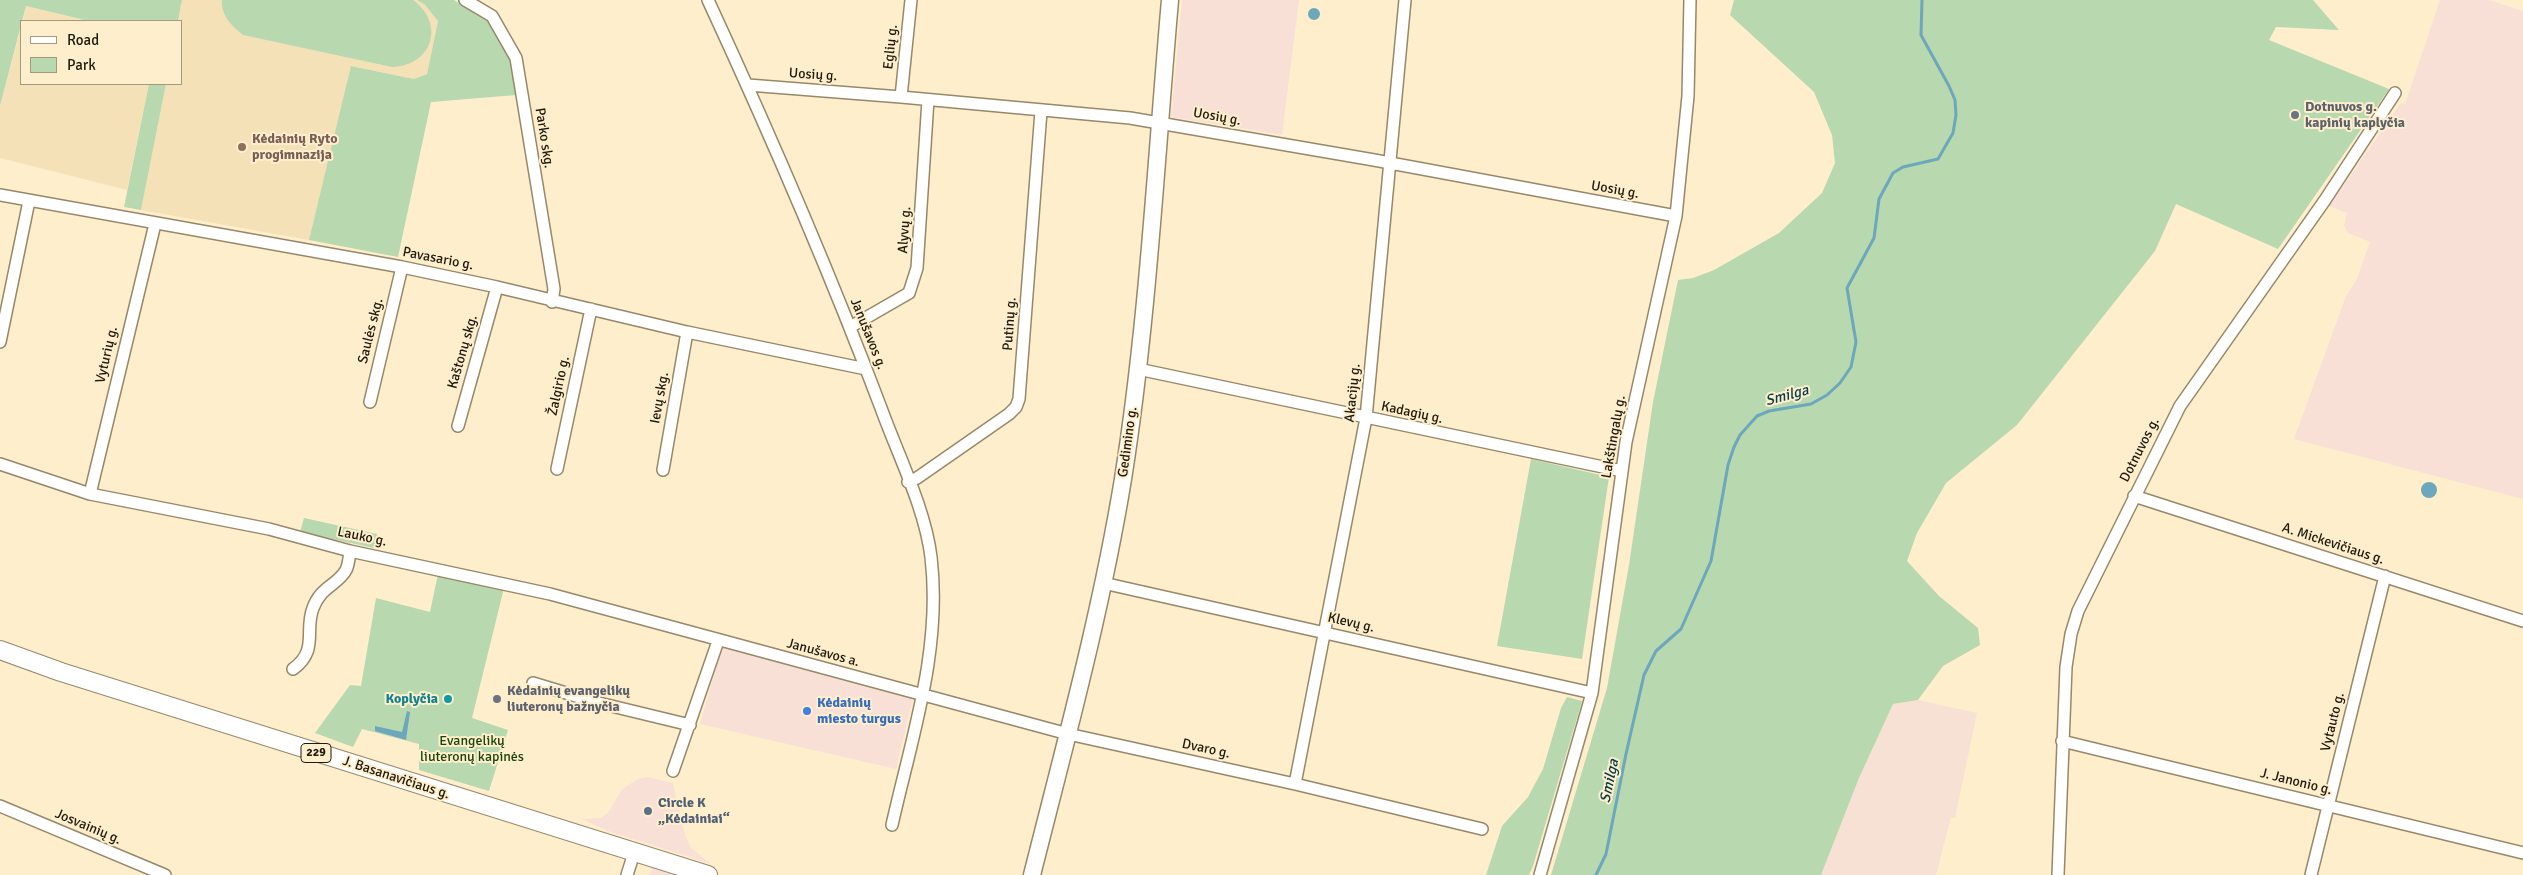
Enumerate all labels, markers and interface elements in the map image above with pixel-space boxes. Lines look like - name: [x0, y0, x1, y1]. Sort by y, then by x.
- legend: [20, 20, 182, 85]
- street label: Eglių g.: [880, 24, 902, 70]
- text: Road: [67, 31, 99, 49]
- text: Park: [67, 56, 96, 74]
- street label: Uosių g.: [788, 65, 838, 85]
- place label: Dotnuvos g. kapinių kaplyčia: [2305, 99, 2405, 132]
- street label: Uosių g.: [1192, 105, 1242, 129]
- street label: Parko skg.: [531, 107, 557, 169]
- marker: Dotnuvos g. kapinių kaplyčia: [2289, 109, 2301, 121]
- place label: Kėdainių Ryto progimnazija: [252, 131, 337, 164]
- marker: Kėdainių Ryto progimnazija: [236, 141, 248, 153]
- street label: Uosių g.: [1590, 178, 1640, 202]
- street label: Alyvų g.: [895, 206, 915, 254]
- street label: Pavasario g.: [401, 244, 475, 274]
- street label: Janušavos g.: [846, 296, 890, 372]
- street label: Saulės skg.: [355, 297, 387, 365]
- street label: Putinų g.: [1000, 297, 1020, 351]
- street label: Kaštonų skg.: [444, 313, 482, 391]
- street label: Vyturių g.: [92, 325, 122, 385]
- street label: Žalgirio g.: [544, 355, 574, 417]
- street label: Akacijų g.: [1342, 363, 1364, 423]
- street label: Ievų skg.: [647, 371, 673, 425]
- water label: Smilga: [1763, 382, 1811, 410]
- street label: Lakštingalų g.: [1598, 394, 1630, 480]
- street label: Kadagių g.: [1380, 398, 1444, 428]
- street label: Gedimino g.: [1115, 406, 1141, 478]
- street label: Dotnuvos g.: [2117, 415, 2163, 485]
- street label: A. Mickevičiaus g.: [2280, 520, 2386, 568]
- street label: Lauko g.: [336, 524, 388, 550]
- street label: Klevų g.: [1326, 609, 1376, 637]
- street label: Janušavos a.: [785, 635, 861, 671]
- place label: Kėdainių evangelikų liuteronų bažnyčia: [507, 683, 630, 716]
- place label: Koplyčia: [385, 691, 438, 707]
- street label: Vytauto g.: [2318, 691, 2348, 753]
- marker: Koplyčia: [442, 693, 454, 705]
- marker: Kėdainių evangelikų liuteronų bažnyčia: [491, 693, 503, 705]
- place label: Kėdainių miesto turgus: [817, 695, 901, 728]
- marker: Kėdainių miesto turgus: [801, 705, 813, 717]
- park label: Evangelikų liuteronų kapinės: [420, 733, 524, 766]
- street label: Dvaro g.: [1180, 736, 1232, 762]
- road number: 229: [301, 744, 331, 762]
- street label: J. Basanavičiaus g.: [340, 753, 452, 803]
- water label: Smilga: [1597, 758, 1623, 804]
- street label: J. Janonio g.: [2258, 765, 2334, 799]
- place label: Circle K „Kėdainiai“: [658, 795, 730, 828]
- marker: Circle K „Kėdainiai“: [642, 805, 654, 817]
- street label: Josvainių g.: [52, 806, 124, 848]

